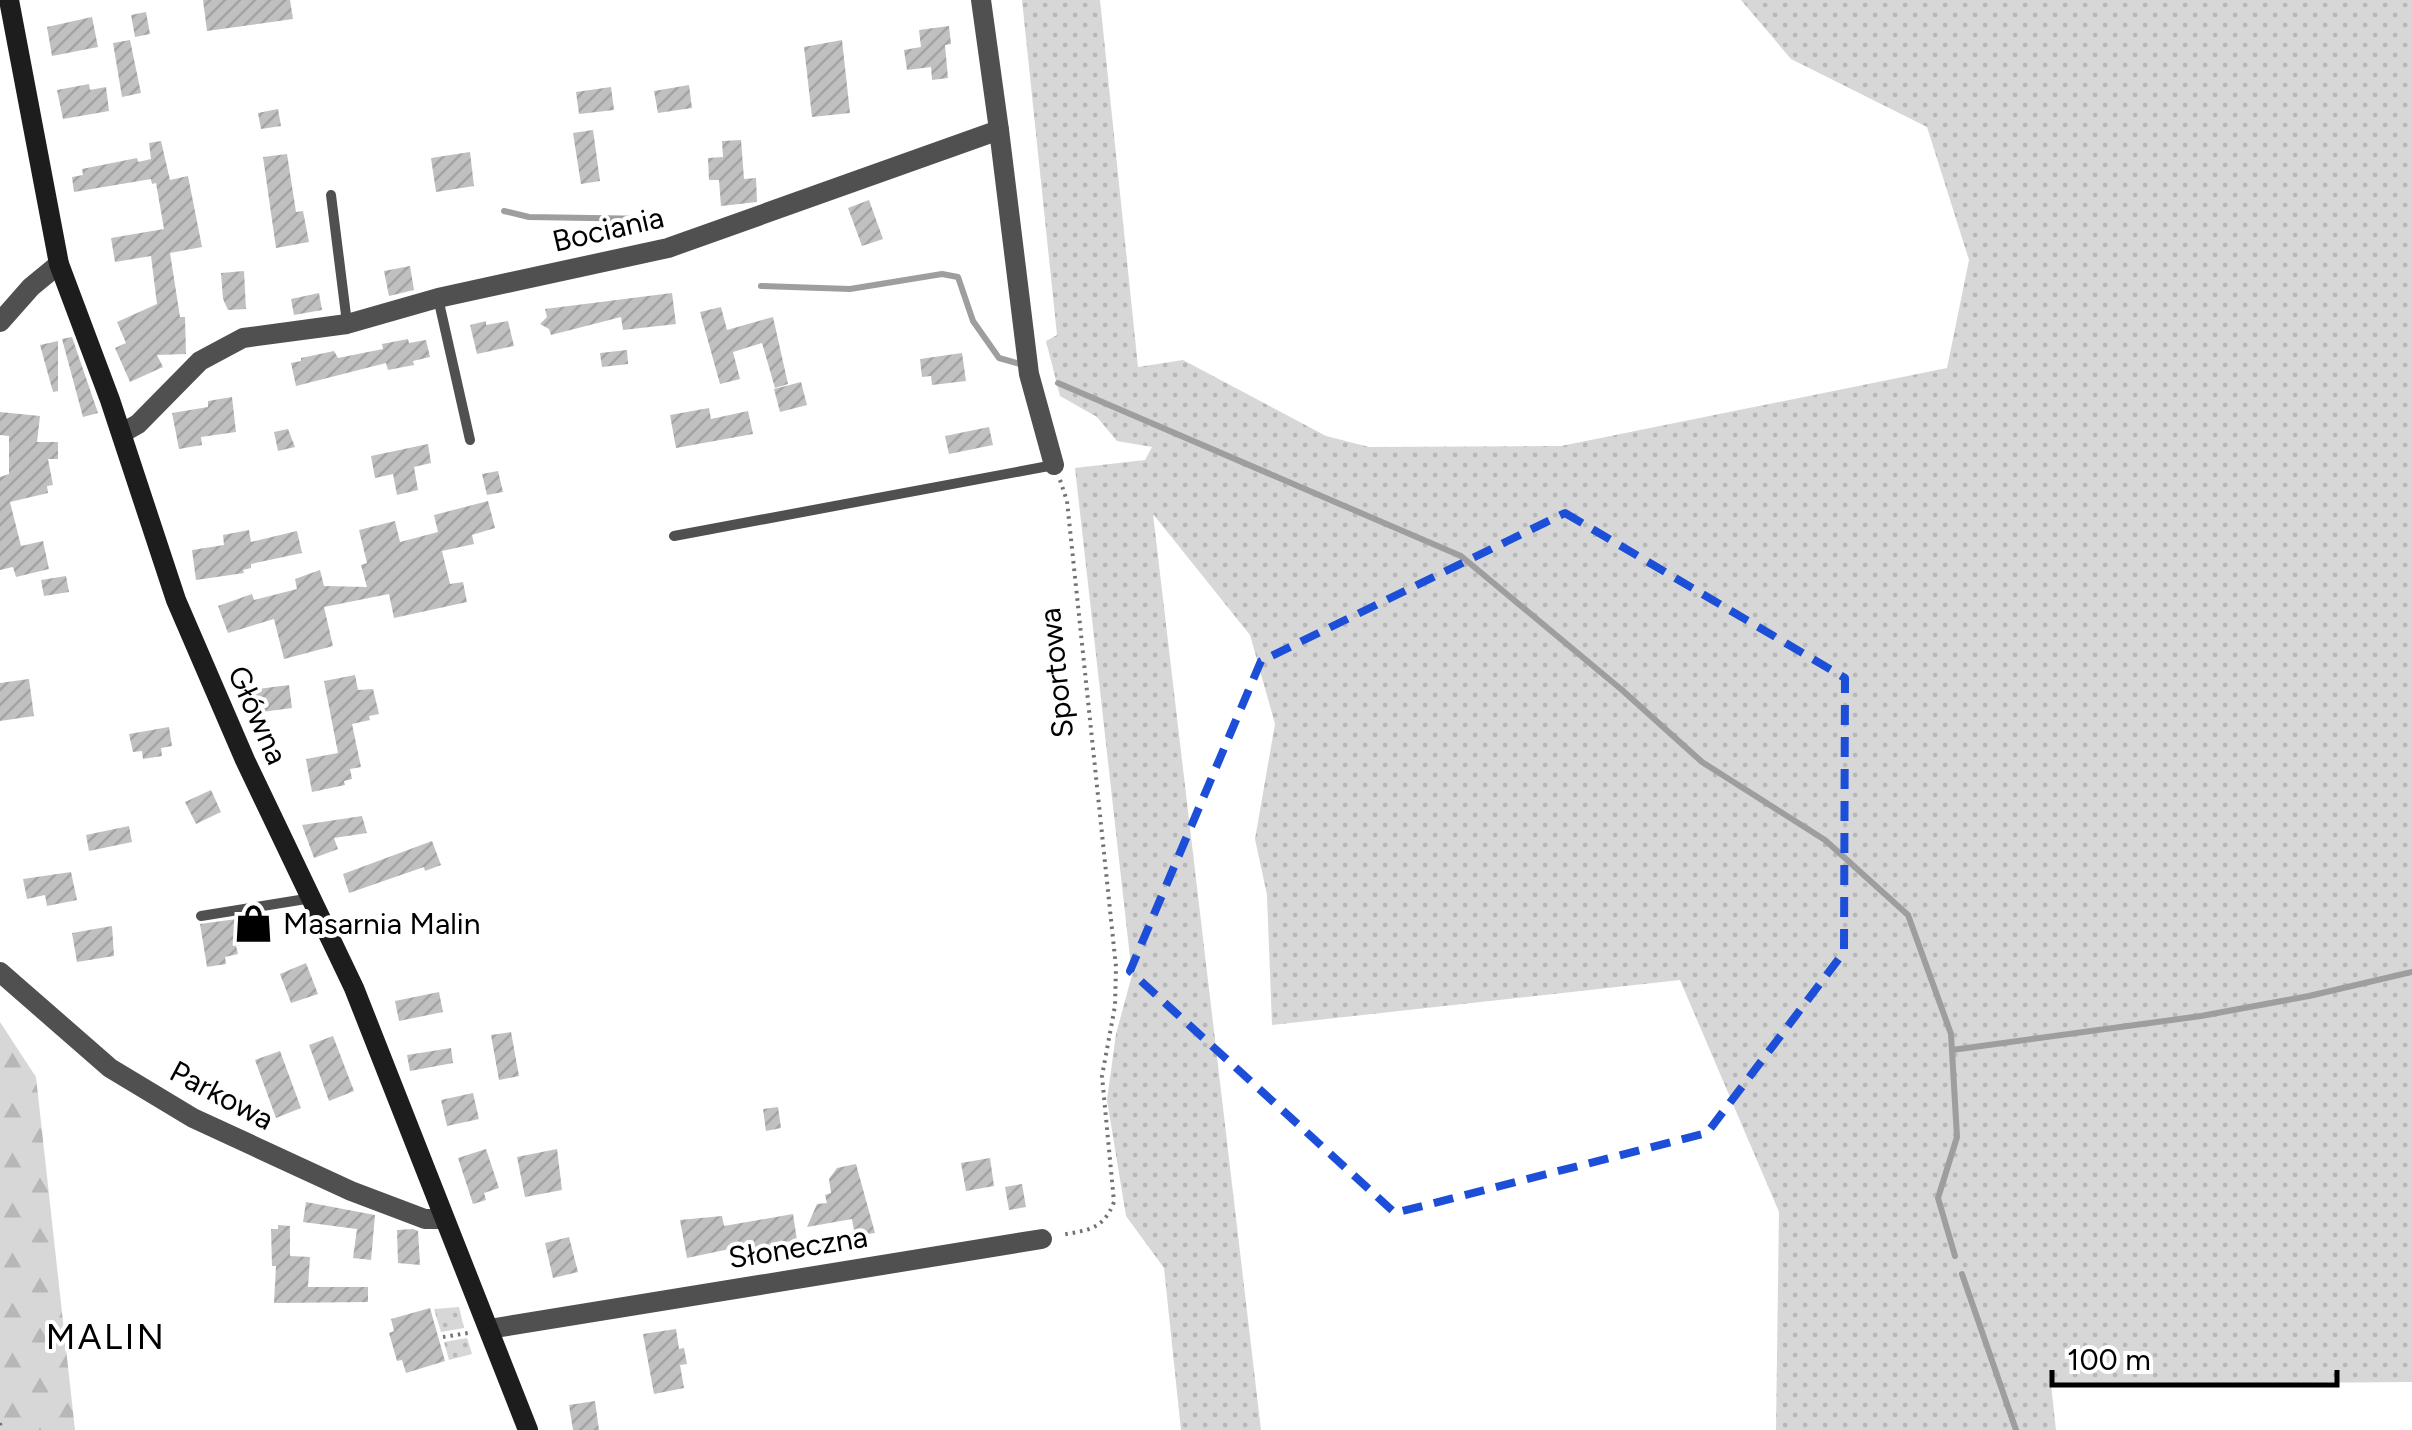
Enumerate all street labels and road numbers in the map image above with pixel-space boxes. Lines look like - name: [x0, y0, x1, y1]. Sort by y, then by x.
- street label: Bociania: [549, 198, 667, 260]
- street label: Sportowa: [1031, 606, 1081, 740]
- street label: Główna: [220, 660, 296, 770]
- street label: Parkowa: [164, 1052, 280, 1138]
- street label: Słoneczna: [726, 1218, 870, 1276]

